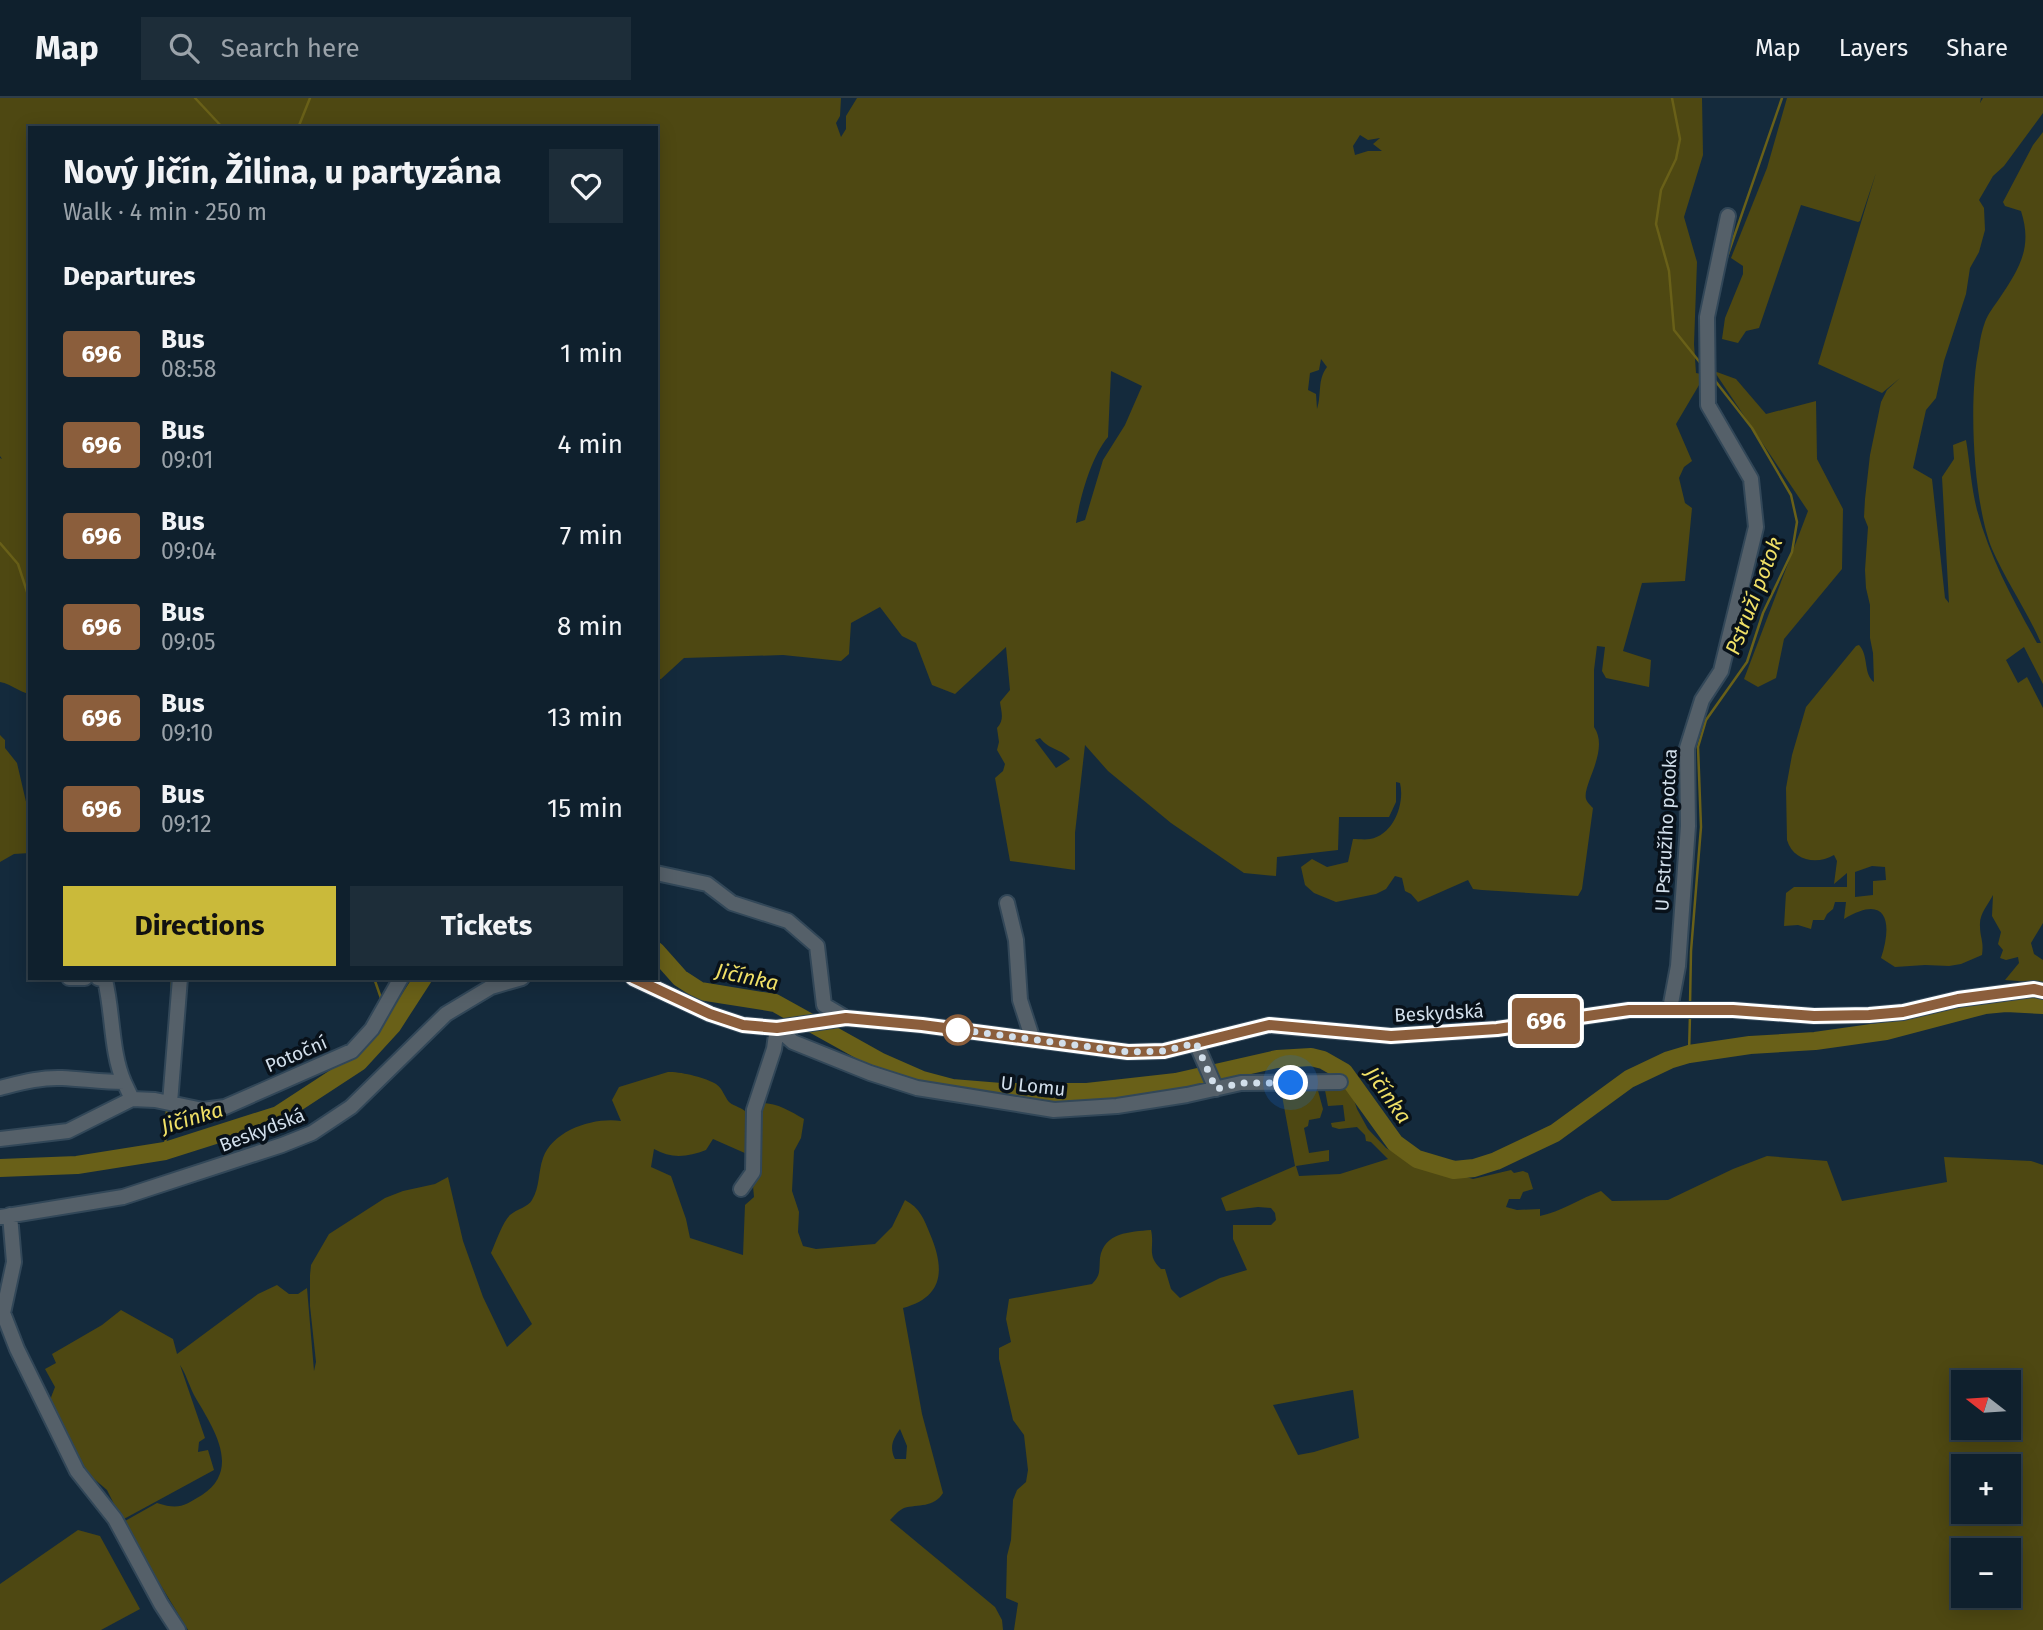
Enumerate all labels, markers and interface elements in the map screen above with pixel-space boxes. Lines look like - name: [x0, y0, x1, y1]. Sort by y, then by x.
- search box: [141, 17, 631, 80]
- text: Map: [35, 28, 99, 68]
- icon: search: [165, 29, 203, 67]
- text: Search here: [221, 33, 360, 64]
- text: Map: [1755, 34, 1801, 62]
- text: Layers: [1839, 34, 1908, 62]
- text: Share: [1946, 34, 2008, 62]
- button: heart: [549, 149, 623, 223]
- text: Nový Jičín, Žilina, u partyzána: [63, 152, 502, 192]
- text: Walk · 4 min · 250 m: [63, 198, 267, 226]
- text: Departures: [63, 261, 196, 292]
- text: Bus: [161, 324, 204, 355]
- text: 1 min: [560, 338, 623, 369]
- text: 696: [81, 340, 122, 368]
- text: 08:58: [161, 355, 216, 383]
- text: Bus: [161, 415, 204, 446]
- text: 4 min: [557, 429, 623, 460]
- text: 696: [81, 431, 122, 459]
- text: 09:01: [161, 446, 213, 474]
- text: Bus: [161, 506, 204, 537]
- text: 7 min: [560, 520, 623, 551]
- text: 696: [81, 522, 122, 550]
- water label: Pstruží potok: [1720, 534, 1788, 658]
- text: 09:04: [161, 537, 216, 565]
- text: Bus: [161, 597, 204, 628]
- text: 8 min: [557, 611, 623, 642]
- text: 696: [81, 613, 122, 641]
- text: 09:05: [161, 628, 216, 656]
- text: Bus: [161, 688, 204, 719]
- text: 13 min: [547, 702, 623, 733]
- text: 696: [81, 704, 122, 732]
- text: 09:10: [161, 719, 213, 747]
- street label: U Pstružího potoka: [1650, 748, 1682, 912]
- text: Bus: [161, 779, 204, 810]
- text: 15 min: [547, 793, 623, 824]
- text: 696: [81, 795, 122, 823]
- text: 09:12: [161, 810, 212, 838]
- button: Directions: [63, 886, 336, 966]
- button: Tickets: [350, 886, 623, 966]
- water label: Jičínka: [712, 957, 781, 996]
- line badge: 696: [1506, 998, 1586, 1044]
- street label: Beskydská: [1394, 999, 1484, 1027]
- text: 696: [1526, 1007, 1566, 1035]
- unlabelled marker: [943, 1015, 973, 1045]
- street label: Potoční: [262, 1031, 330, 1077]
- water label: Jičínka: [1359, 1061, 1417, 1128]
- your location: [1273, 1065, 1308, 1100]
- street label: U Lomu: [999, 1071, 1067, 1101]
- water label: Jičínka: [157, 1096, 226, 1140]
- street label: Beskydská: [216, 1103, 308, 1157]
- north arrow: [1951, 1370, 2021, 1440]
- map controls: [1951, 1370, 2021, 1608]
- button: +: [1951, 1454, 2021, 1524]
- button: −: [1951, 1538, 2021, 1608]

